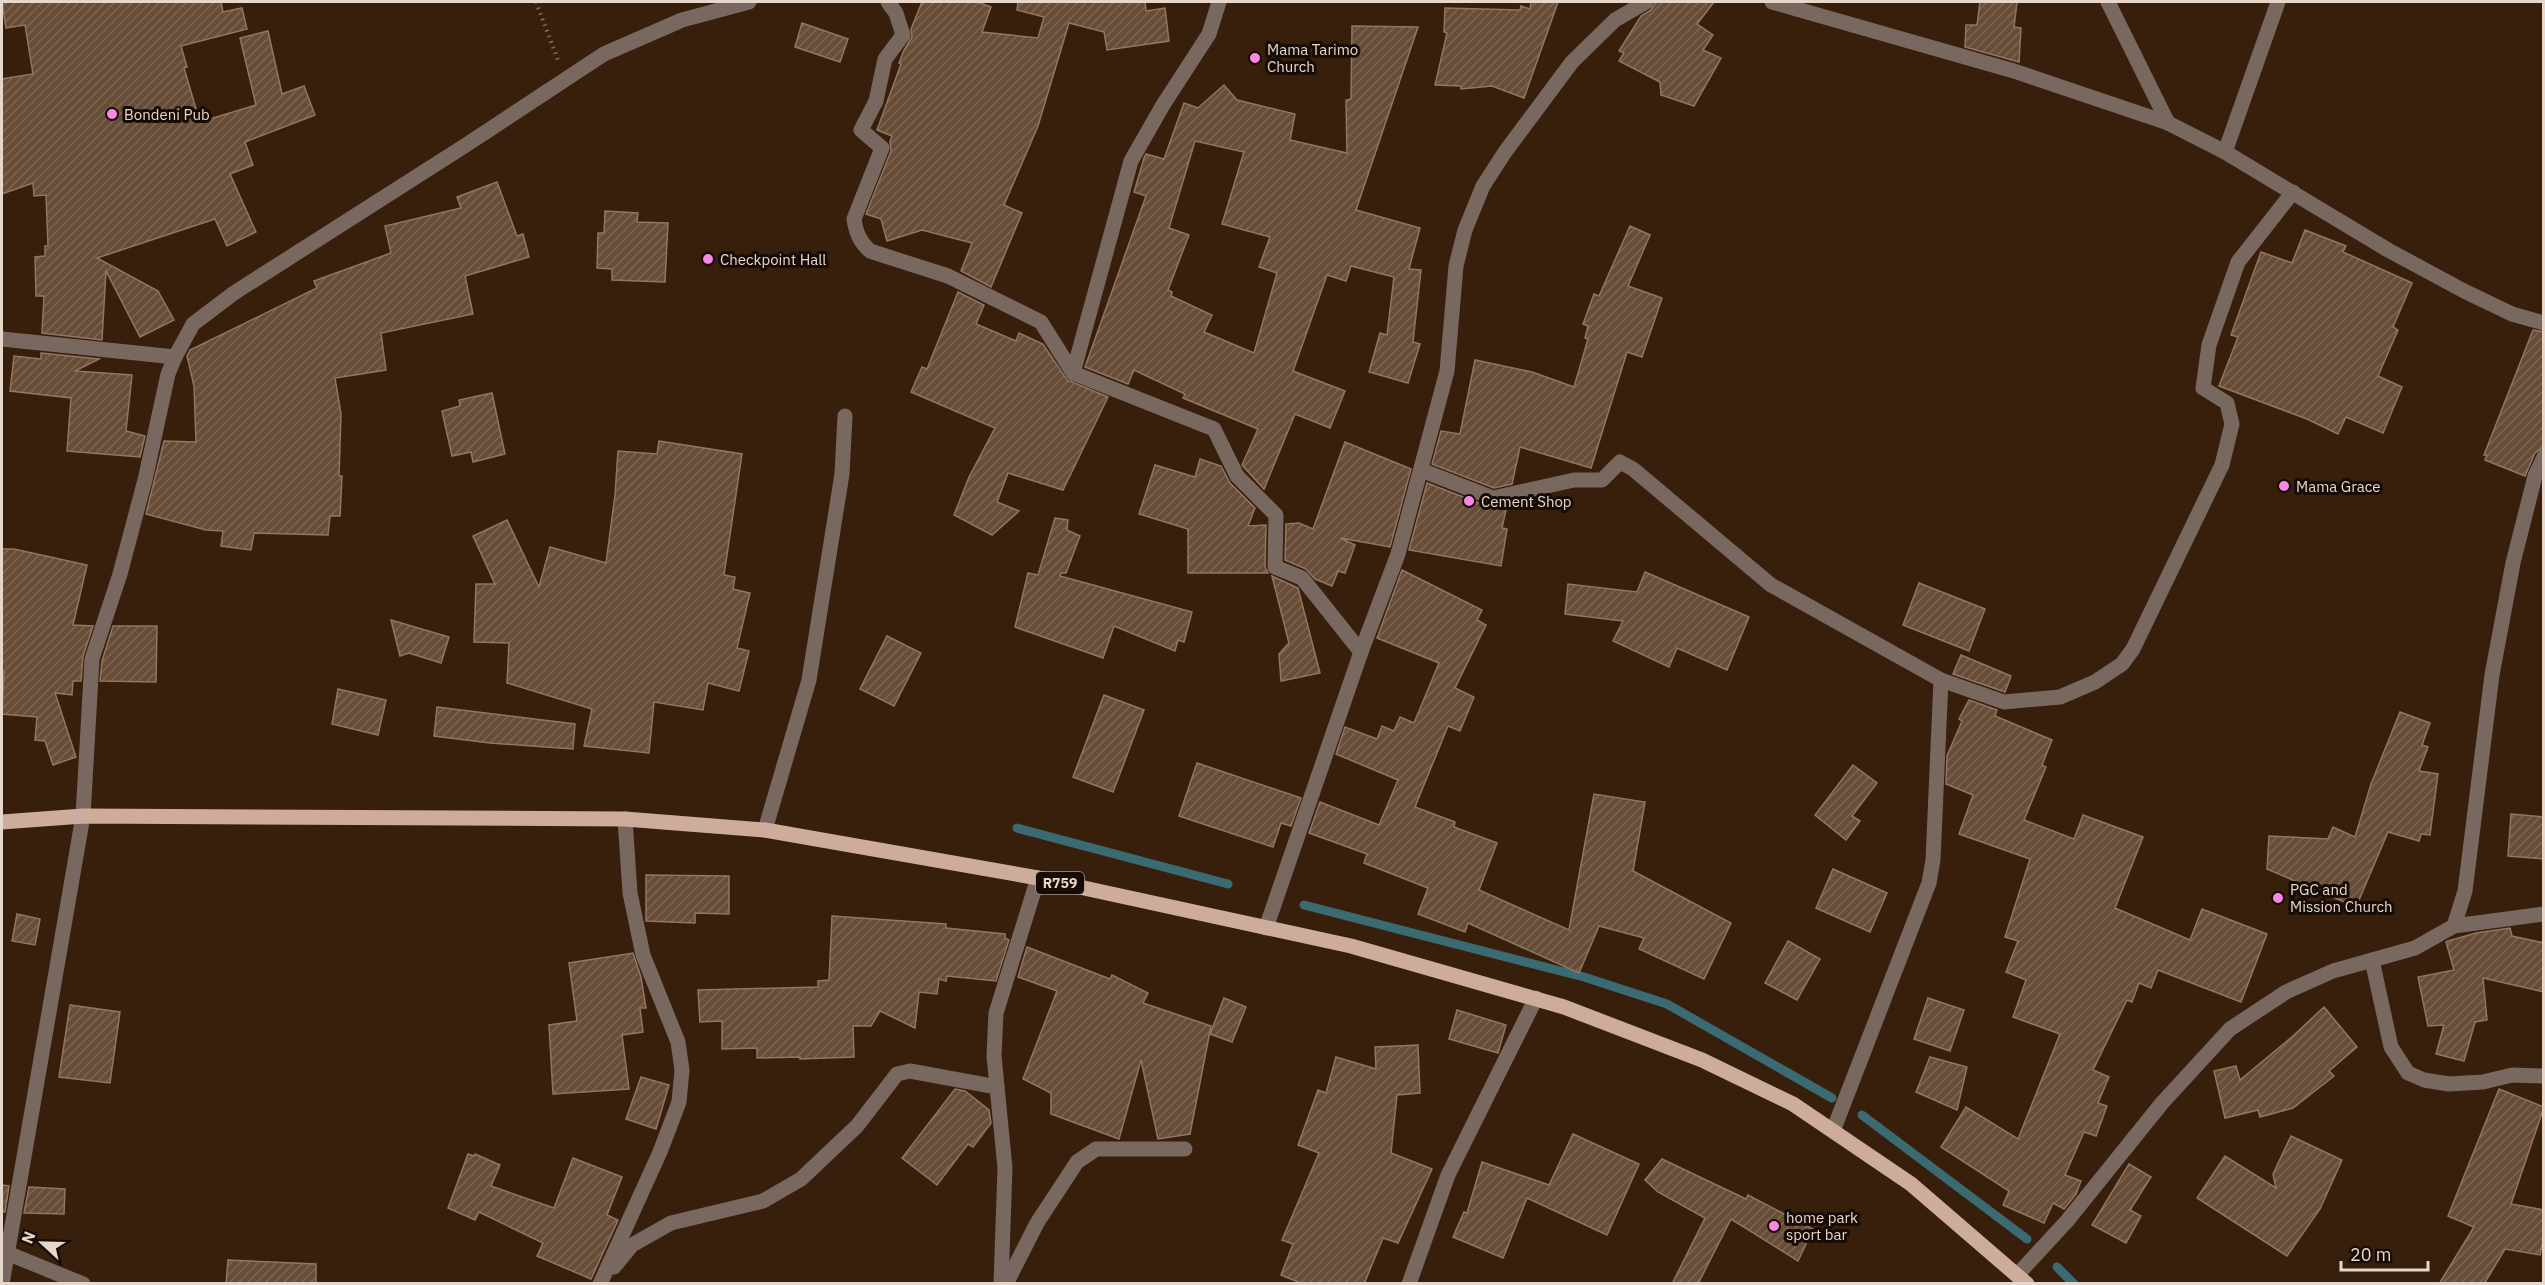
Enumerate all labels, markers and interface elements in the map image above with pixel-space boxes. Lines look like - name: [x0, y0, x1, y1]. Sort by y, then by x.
- place label: Mama Tarimo Church: [1267, 40, 1358, 76]
- marker: Mama Tarimo Church: [1248, 51, 1262, 65]
- place label: Bondeni Pub: [124, 105, 210, 124]
- marker: Bondeni Pub: [105, 107, 119, 121]
- place label: Checkpoint Hall: [720, 250, 826, 269]
- marker: Checkpoint Hall: [701, 252, 715, 266]
- place label: Mama Grace: [2296, 477, 2380, 496]
- marker: Mama Grace: [2277, 479, 2291, 493]
- place label: Cement Shop: [1481, 492, 1572, 511]
- marker: Cement Shop: [1462, 494, 1476, 508]
- road number: R759: [1036, 872, 1084, 894]
- place label: PGC and Mission Church: [2290, 880, 2393, 916]
- marker: PGC and Mission Church: [2271, 891, 2285, 905]
- place label: home park sport bar: [1786, 1208, 1858, 1244]
- north arrow: [12, 1213, 72, 1273]
- marker: home park sport bar: [1767, 1219, 1781, 1233]
- text: N: [17, 1228, 40, 1247]
- scale bar: [2341, 1234, 2428, 1272]
- text: 20 m: [2350, 1243, 2392, 1266]

